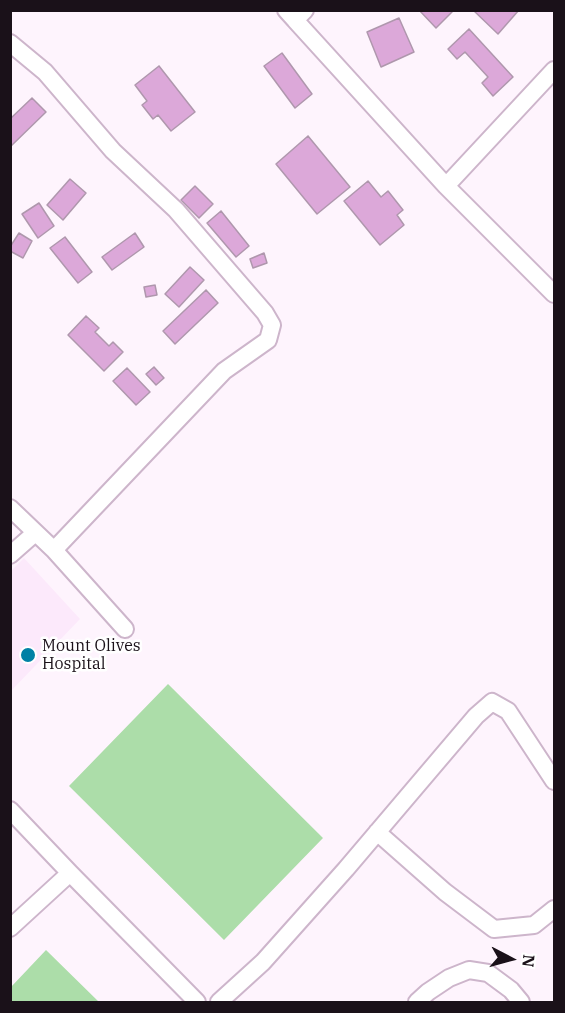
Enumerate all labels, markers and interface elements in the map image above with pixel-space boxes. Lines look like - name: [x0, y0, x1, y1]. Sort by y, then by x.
- place label: Mount Olives Hospital: [42, 636, 141, 674]
- marker: Mount Olives Hospital: [19, 646, 37, 664]
- north arrow: [481, 929, 541, 989]
- text: N: [518, 954, 540, 968]

